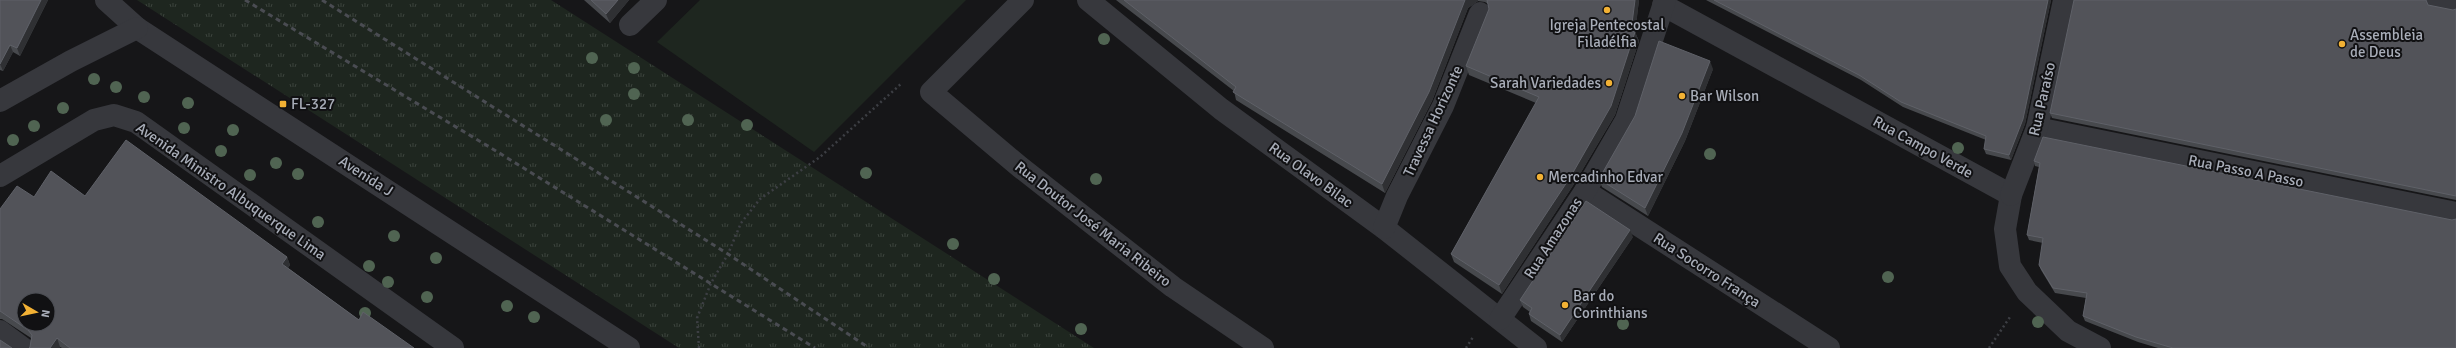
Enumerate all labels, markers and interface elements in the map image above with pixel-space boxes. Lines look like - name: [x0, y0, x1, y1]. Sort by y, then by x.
- marker: Igreja Pentecostal Filadélfia: [1602, 5, 1612, 15]
- place label: Igreja Pentecostal Filadélfia: [1549, 16, 1665, 51]
- place label: Assembleia de Deus: [2350, 26, 2423, 61]
- marker: Assembleia de Deus: [2337, 39, 2347, 49]
- street label: Rua Paraíso: [2025, 60, 2059, 138]
- street label: Travessa Horizonte: [1399, 63, 1467, 179]
- place label: Sarah Variedades: [1490, 74, 1601, 92]
- marker: Sarah Variedades: [1604, 78, 1614, 88]
- place label: Bar Wilson: [1690, 87, 1759, 105]
- marker: Bar Wilson: [1677, 91, 1687, 101]
- place label: FL-327: [291, 95, 335, 113]
- marker: FL-327: [278, 99, 288, 109]
- street label: Rua Campo Verde: [1870, 112, 1976, 182]
- street label: Avenida Ministro Albuquerque Lima: [133, 118, 329, 264]
- street label: Rua Olavo Bilac: [1266, 139, 1356, 211]
- street label: Rua Passo A Passo: [2187, 151, 2305, 191]
- street label: Avenida J: [336, 152, 396, 200]
- street label: Rua Doutor José Maria Ribeiro: [1011, 157, 1175, 291]
- place label: Mercadinho Edvar: [1548, 168, 1664, 186]
- marker: Mercadinho Edvar: [1535, 172, 1545, 182]
- street label: Rua Amazonas: [1520, 194, 1586, 282]
- street label: Rua Socorro França: [1650, 229, 1764, 311]
- place label: Bar do Corinthians: [1573, 287, 1648, 322]
- north arrow: [16, 292, 56, 332]
- marker: Bar do Corinthians: [1560, 300, 1570, 310]
- text: N: [38, 309, 52, 318]

